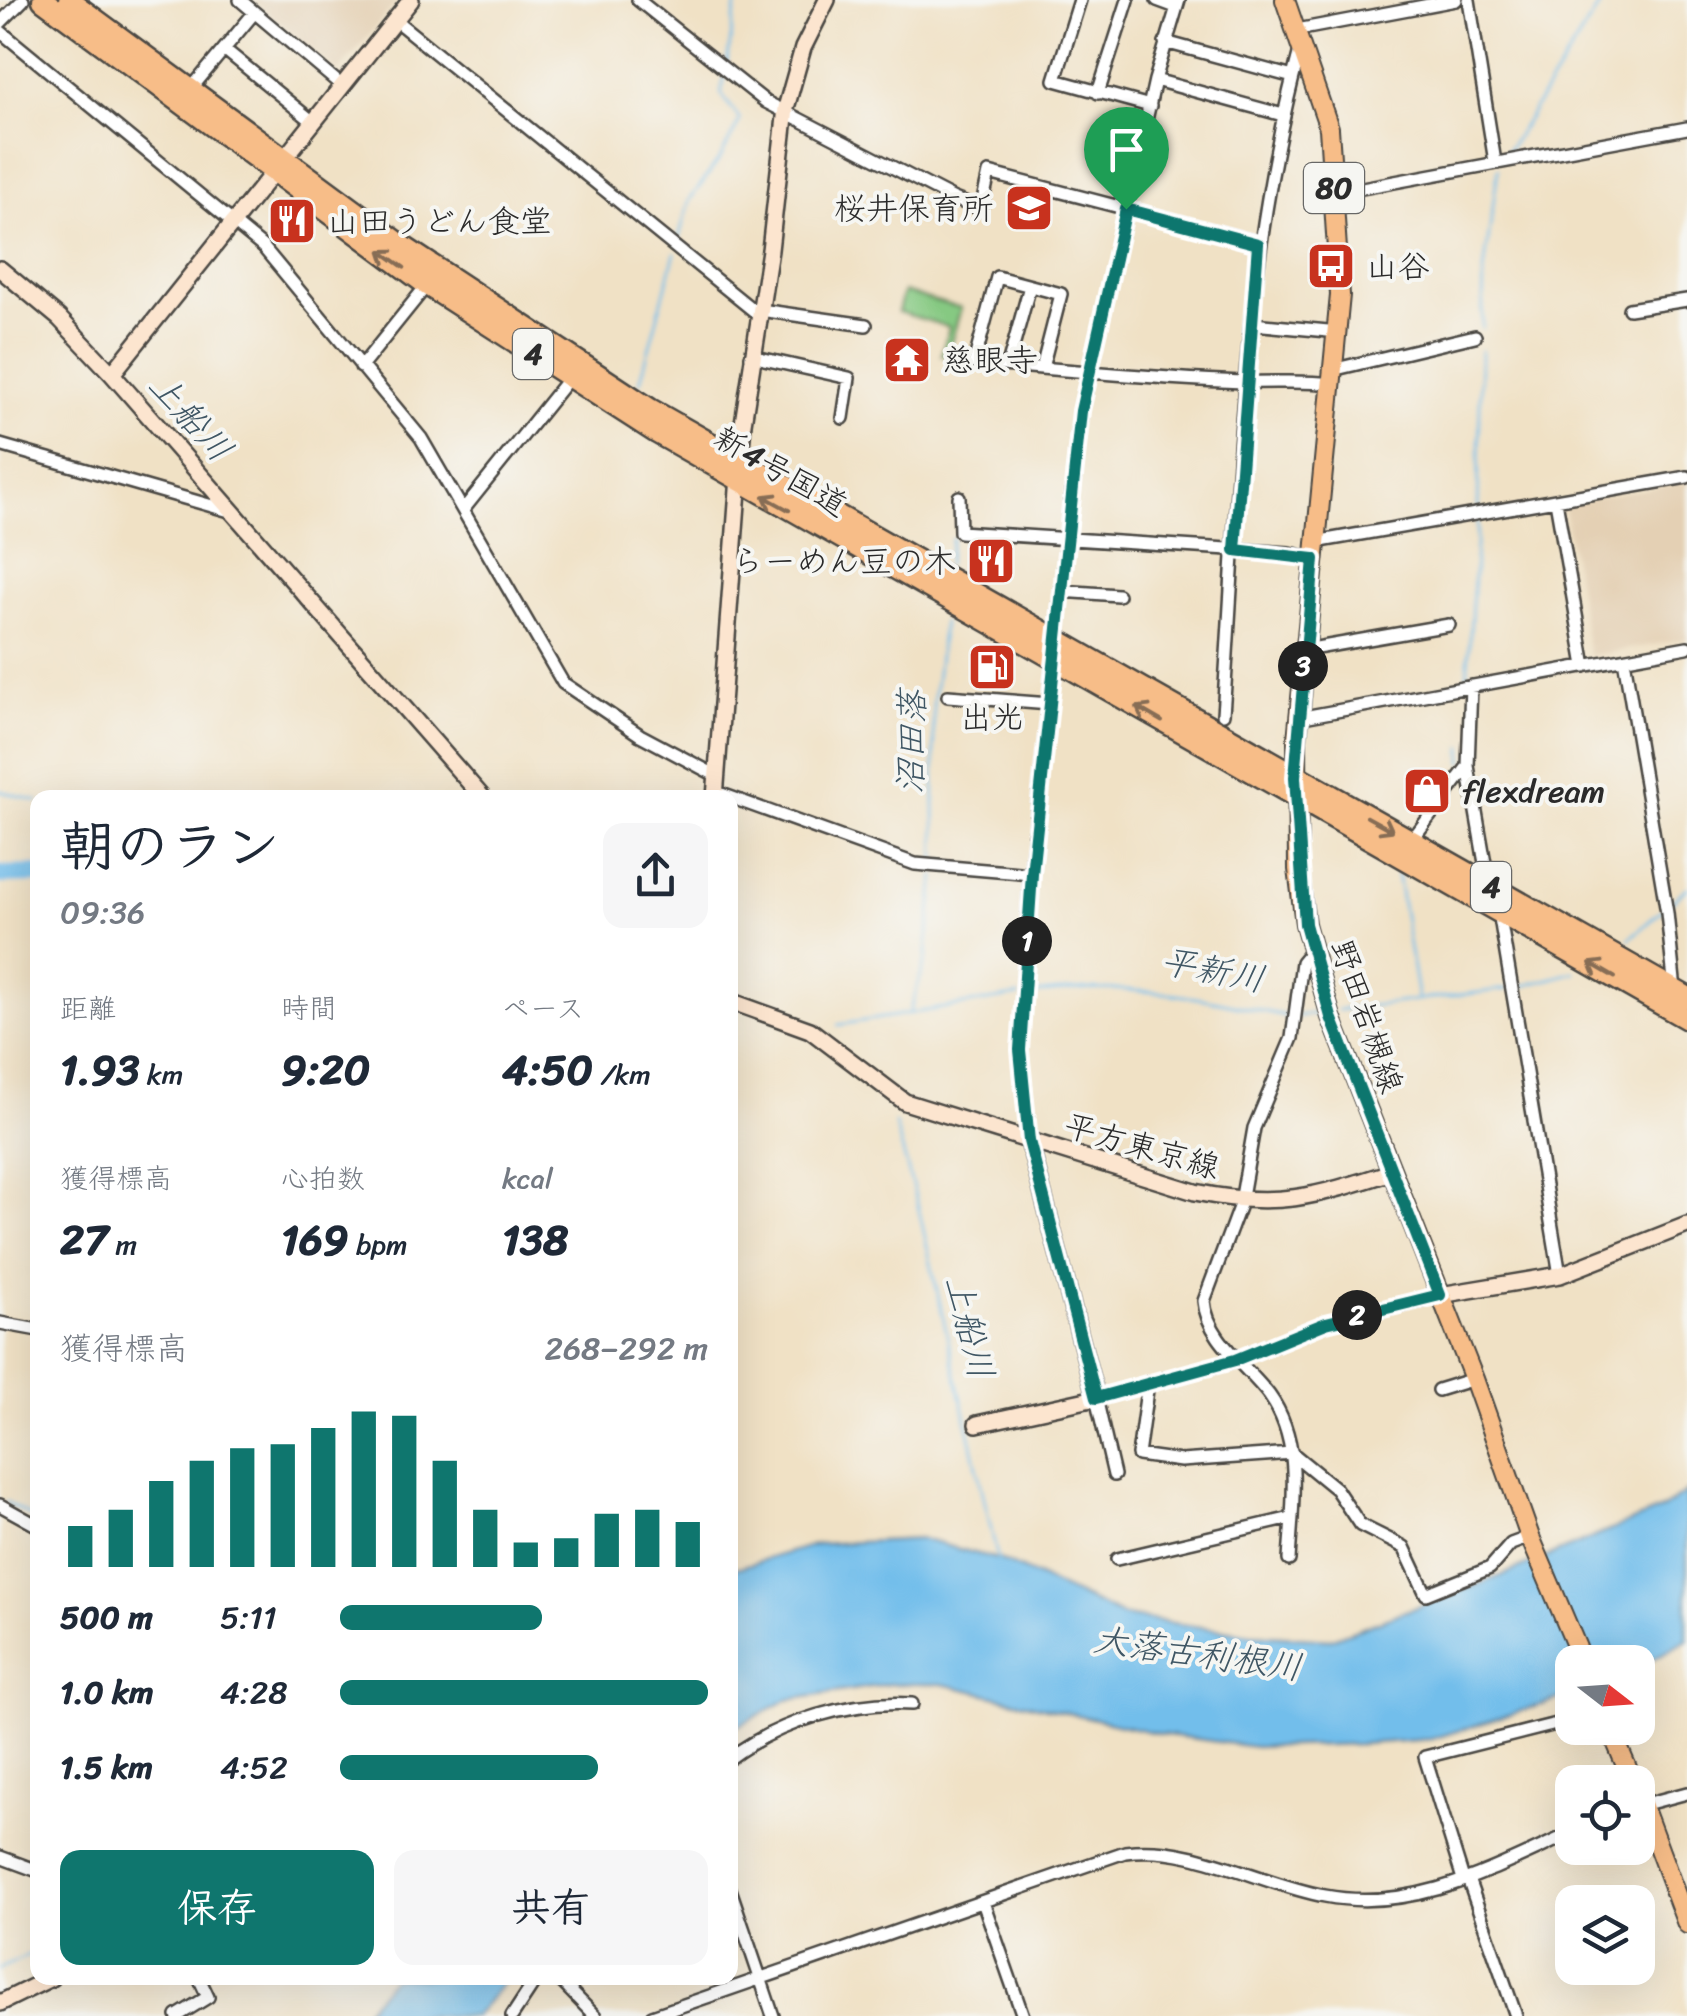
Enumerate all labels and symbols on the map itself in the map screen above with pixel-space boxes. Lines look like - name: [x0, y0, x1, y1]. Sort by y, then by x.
- pin: [1084, 107, 1169, 210]
- road number: 80: [1304, 163, 1364, 213]
- place label: 桜井保育所: [834, 180, 994, 237]
- school or university icon: 桜井保育所: [1003, 182, 1055, 234]
- place label: 山田うどん食堂: [327, 193, 552, 250]
- restaurant icon: 山田うどん食堂: [266, 195, 318, 247]
- place label: 山谷: [1366, 238, 1430, 295]
- bus stop icon: 山谷: [1305, 240, 1357, 292]
- one-way arrow: [378, 249, 406, 270]
- road number: 4: [513, 329, 553, 379]
- place label: 慈眼寺: [942, 332, 1038, 389]
- temple icon: 慈眼寺: [881, 334, 933, 386]
- water label: 上船川: [133, 357, 249, 477]
- street label: 新4号国道: [702, 410, 859, 533]
- one-way arrow: [762, 493, 791, 513]
- place label: らーめん豆の木: [732, 533, 956, 590]
- restaurant icon: らーめん豆の木: [965, 535, 1017, 587]
- fuel station icon: 出光: [966, 641, 1018, 693]
- pin: 3: [1278, 641, 1328, 691]
- water label: 沼田落: [879, 686, 943, 795]
- place label: 出光: [960, 689, 1024, 746]
- one-way arrow: [1135, 704, 1164, 724]
- place label: flexdream: [1462, 763, 1605, 820]
- shop icon: flexdream: [1401, 765, 1453, 817]
- one-way arrow: [1365, 814, 1395, 834]
- road number: 4: [1471, 862, 1511, 912]
- pin: 1: [1002, 916, 1052, 966]
- water label: 平新川: [1156, 930, 1270, 1010]
- street label: 野田岩槻線: [1314, 931, 1420, 1101]
- one-way arrow: [1588, 960, 1618, 980]
- street label: 平方東京線: [1057, 1097, 1227, 1196]
- water label: 上船川: [927, 1269, 1013, 1385]
- pin: 2: [1332, 1290, 1382, 1340]
- water label: 大落古利根川: [1090, 1608, 1306, 1698]
- north arrow: [1555, 1645, 1655, 1745]

